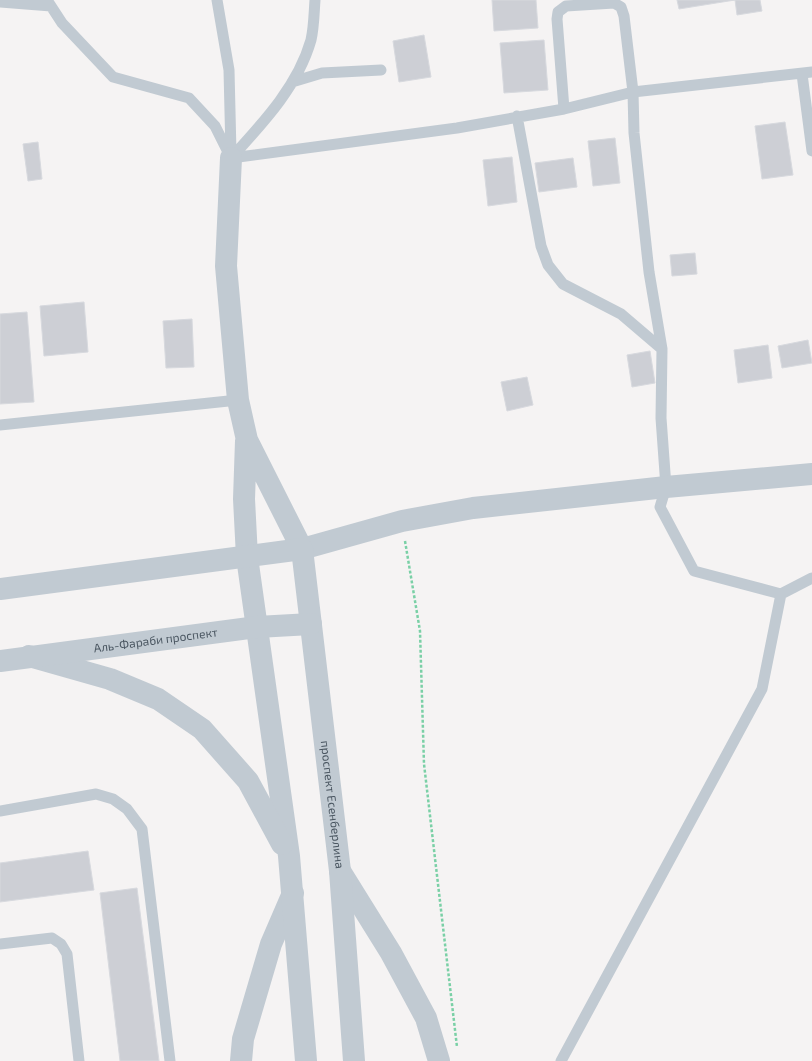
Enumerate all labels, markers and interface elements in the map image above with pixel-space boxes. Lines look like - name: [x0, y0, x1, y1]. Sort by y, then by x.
- street label: Аль-Фараби проспект: [93, 624, 218, 655]
- street label: проспект Есенберлина: [319, 740, 348, 869]

